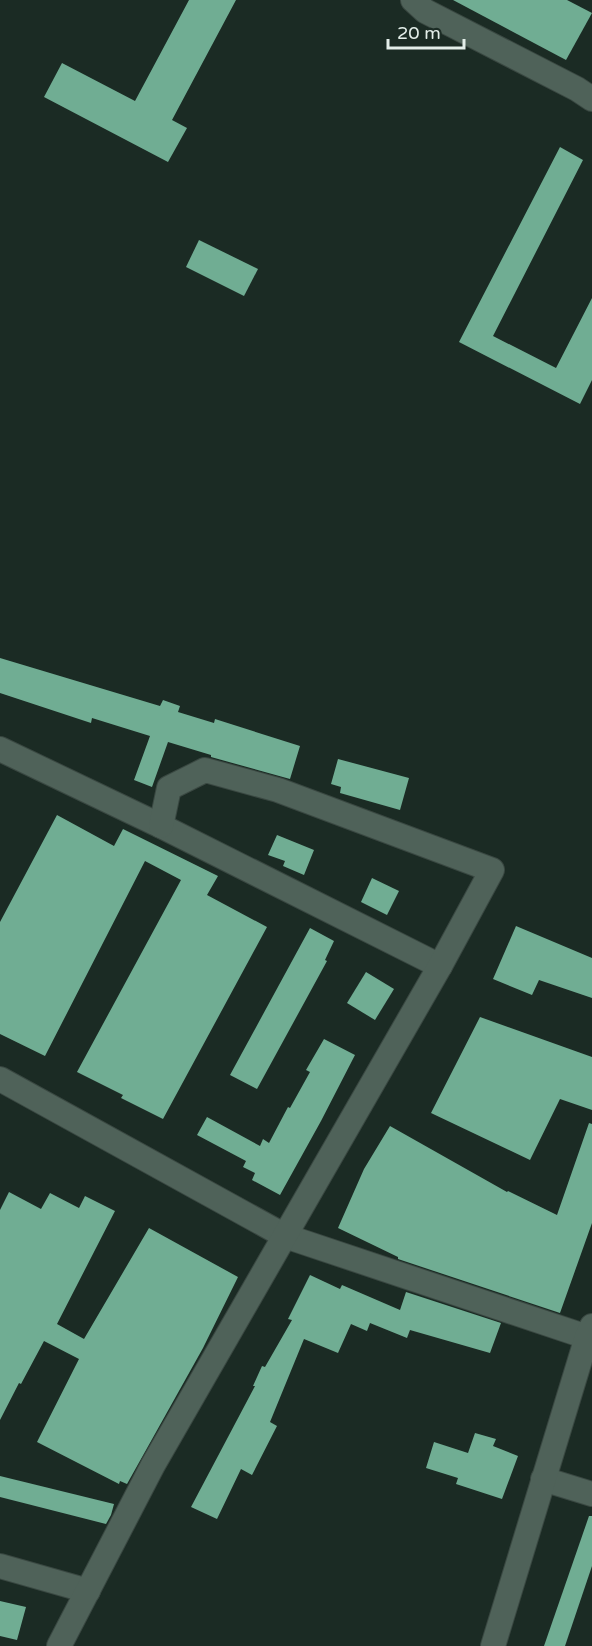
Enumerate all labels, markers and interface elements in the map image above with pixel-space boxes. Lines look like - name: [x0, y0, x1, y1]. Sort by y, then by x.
- scale bar: [388, 12, 464, 50]
- text: 20 m: [397, 22, 441, 44]

